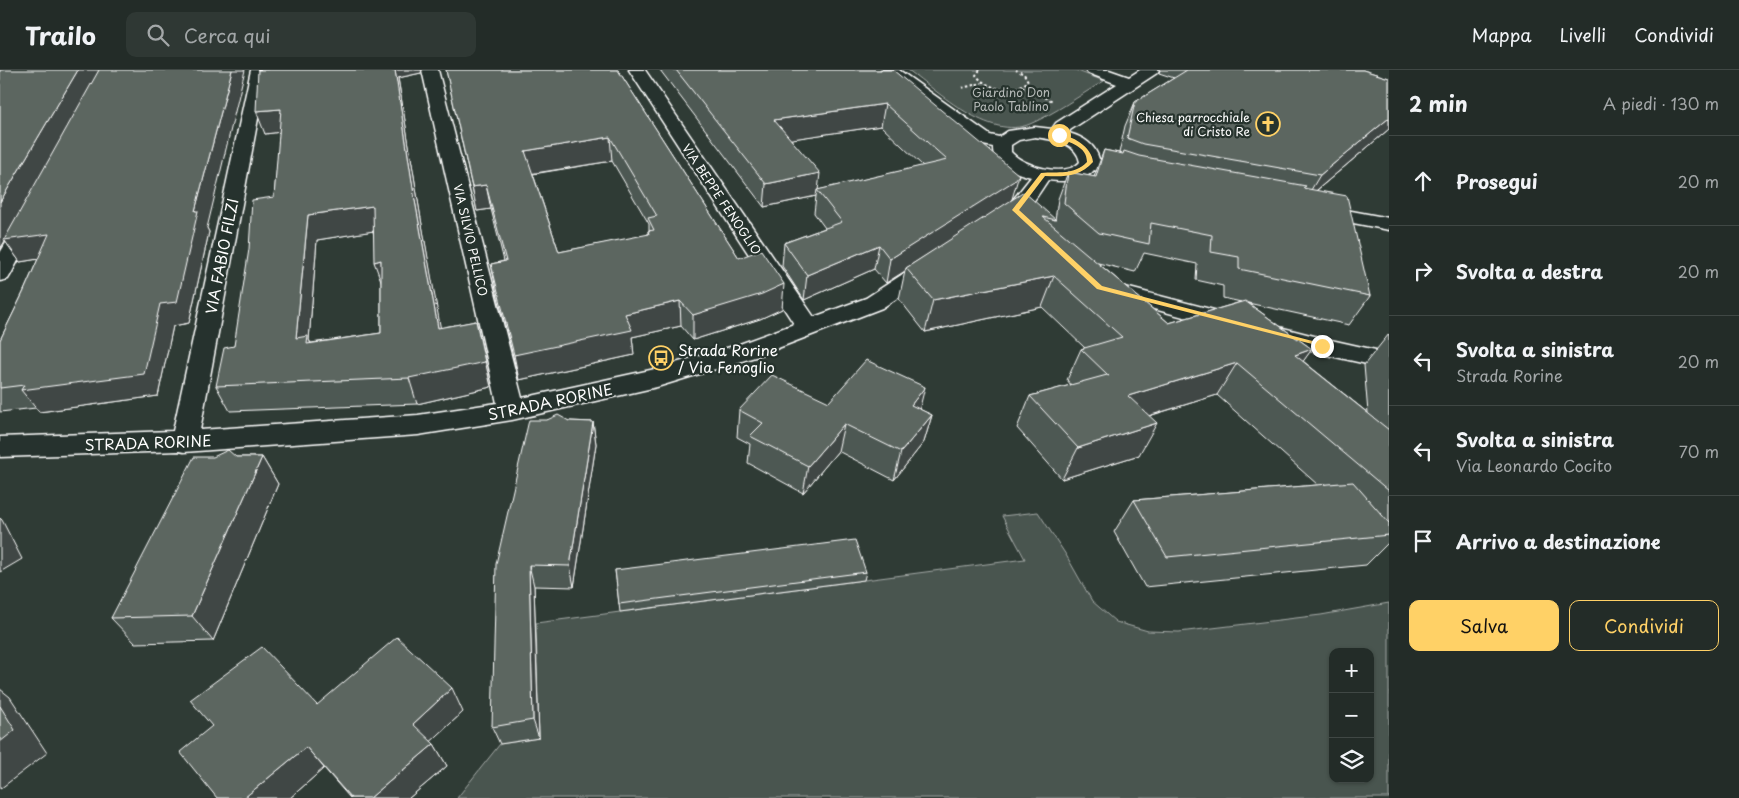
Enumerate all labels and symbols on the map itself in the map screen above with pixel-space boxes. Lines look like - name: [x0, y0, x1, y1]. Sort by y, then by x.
- park label: Giardino Don Paolo Tablino: [972, 83, 1050, 115]
- place label: Chiesa parrocchiale di Cristo Re: [1136, 108, 1250, 140]
- church icon: Chiesa parrocchiale di Cristo Re: [1255, 111, 1281, 137]
- route start: [1048, 124, 1071, 147]
- street label: VIA BEPPE FENOGLIO: [678, 140, 766, 258]
- street label: VIA SILVIO PELLICO: [449, 182, 493, 298]
- street label: VIA FABIO FILZI: [198, 196, 244, 316]
- route end: [1311, 335, 1334, 358]
- place label: Strada Rorine / Via Fenoglio: [678, 338, 778, 378]
- bus stop icon: Strada Rorine / Via Fenoglio: [648, 345, 674, 371]
- street label: STRADA RORINE: [486, 377, 614, 425]
- street label: STRADA RORINE: [84, 428, 212, 456]

